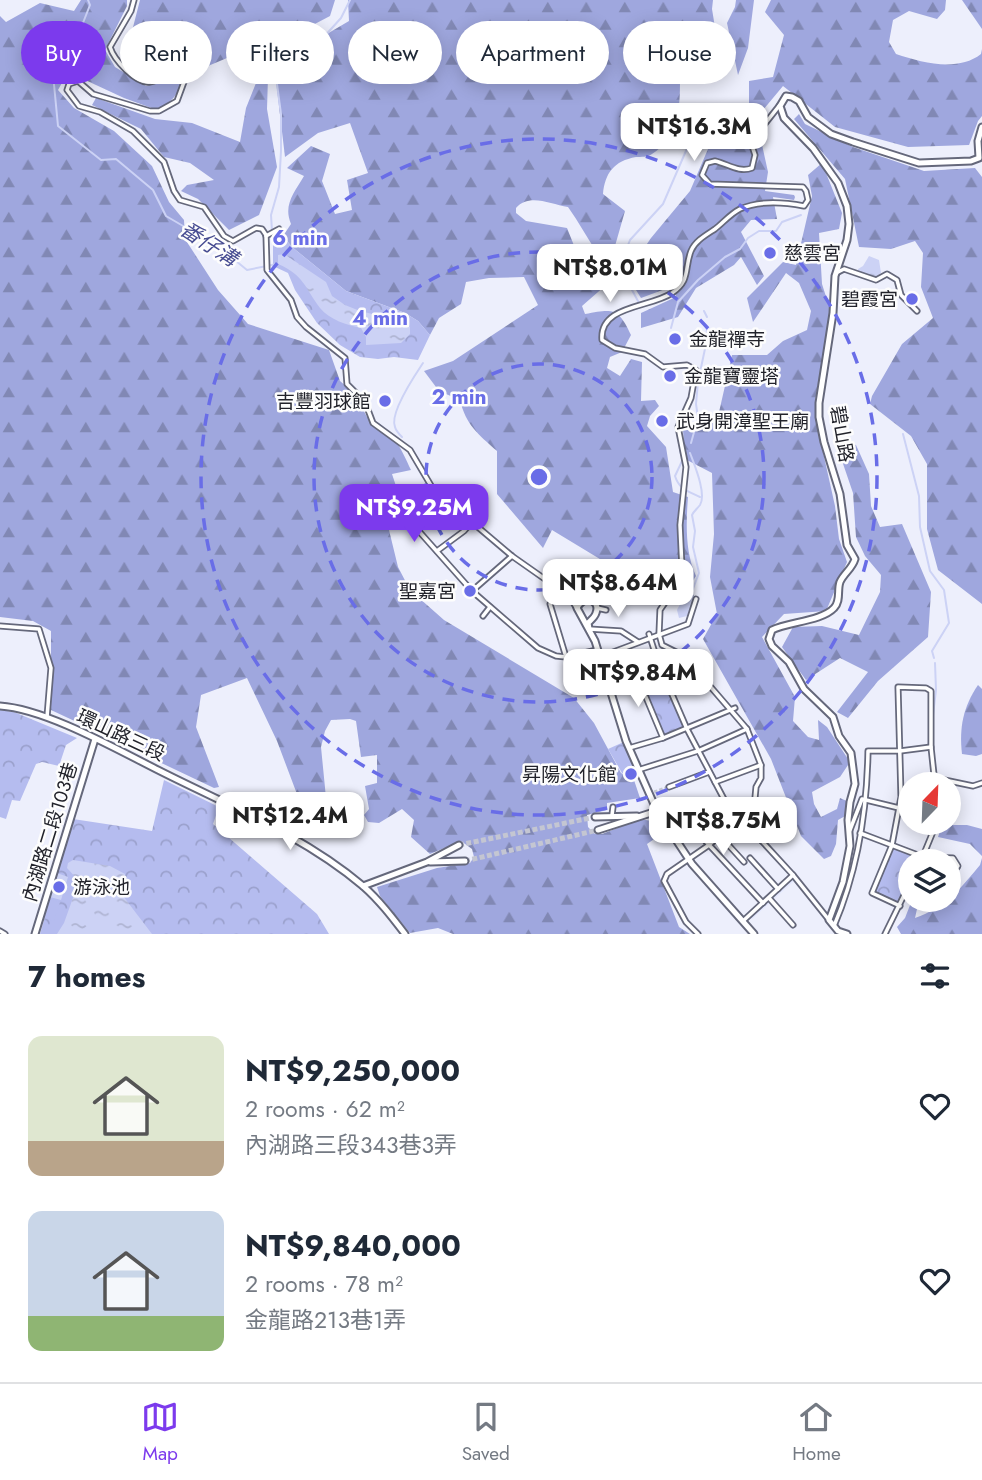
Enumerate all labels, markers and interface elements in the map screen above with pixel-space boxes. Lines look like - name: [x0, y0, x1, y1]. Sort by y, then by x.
- chip: Buy: [21, 21, 106, 84]
- chip: Rent: [120, 21, 212, 84]
- chip: Filters: [226, 21, 334, 84]
- chip: New: [348, 21, 442, 84]
- chip: Apartment: [456, 21, 609, 84]
- chip: House: [623, 21, 736, 84]
- pin: NT$16.3M: [622, 104, 766, 163]
- text: NT$16.3M: [637, 109, 751, 143]
- water label: 番仔溝: [174, 214, 246, 275]
- text: 6 min: [272, 223, 328, 253]
- place label: 慈雲宮: [784, 240, 841, 267]
- pin: NT$8.01M: [538, 244, 682, 304]
- marker: 慈雲宮: [762, 245, 778, 261]
- text: NT$8.01M: [553, 250, 667, 284]
- place label: 碧霞宮: [841, 286, 898, 313]
- marker: 碧霞宮: [904, 291, 920, 307]
- text: 4 min: [352, 303, 408, 333]
- place label: 金龍禪寺: [689, 326, 765, 353]
- marker: 金龍禪寺: [667, 331, 683, 347]
- place label: 金龍寶靈塔: [684, 363, 779, 390]
- marker: 金龍寶靈塔: [662, 368, 678, 384]
- text: 2 min: [431, 382, 487, 412]
- place label: 吉豐羽球館: [276, 388, 371, 415]
- marker: 吉豐羽球館: [377, 393, 393, 409]
- street label: 碧山路: [824, 404, 860, 464]
- place label: 武身開漳聖王廟: [676, 408, 809, 435]
- marker: 武身開漳聖王廟: [654, 413, 670, 429]
- centre of rings: [527, 465, 551, 489]
- pin: NT$9.25M: [342, 484, 486, 544]
- text: NT$9.25M: [355, 490, 473, 524]
- pin: NT$8.64M: [546, 560, 690, 619]
- text: NT$8.64M: [559, 565, 677, 599]
- place label: 聖嘉宮: [399, 578, 456, 605]
- marker: 聖嘉宮: [462, 583, 478, 599]
- pin: NT$9.84M: [566, 650, 710, 709]
- text: NT$9.84M: [579, 655, 697, 689]
- street label: 環山路三段: [72, 703, 170, 767]
- street label: 內湖路二段103巷: [16, 759, 84, 905]
- place label: 昇陽文化館: [522, 761, 617, 788]
- marker: 昇陽文化館: [623, 766, 639, 782]
- north arrow: [898, 772, 961, 835]
- map controls: [898, 772, 961, 912]
- pin: NT$12.4M: [218, 792, 362, 852]
- text: NT$12.4M: [232, 798, 348, 832]
- pin: NT$8.75M: [651, 798, 795, 857]
- text: NT$8.75M: [665, 803, 781, 837]
- button: layers: [898, 849, 961, 912]
- place label: 游泳池: [73, 874, 130, 901]
- marker: 游泳池: [51, 879, 67, 895]
- text: 7 homes: [28, 955, 145, 998]
- icon: filters: [916, 957, 954, 995]
- text: NT$9,250,000: [245, 1049, 460, 1092]
- icon: home: [84, 1064, 168, 1148]
- icon: heart: [916, 1087, 954, 1125]
- text: 2 rooms · 62 m²: [245, 1092, 405, 1126]
- text: 內湖路三段343巷3弄: [245, 1128, 457, 1162]
- text: NT$9,840,000: [245, 1224, 461, 1267]
- icon: home: [84, 1239, 168, 1323]
- icon: heart: [916, 1262, 954, 1300]
- text: 2 rooms · 78 m²: [245, 1267, 403, 1301]
- text: 金龍路213巷1弄: [245, 1303, 406, 1337]
- tab: Map: [141, 1398, 179, 1467]
- tab: Saved: [462, 1398, 510, 1467]
- tab: Home: [792, 1398, 841, 1467]

